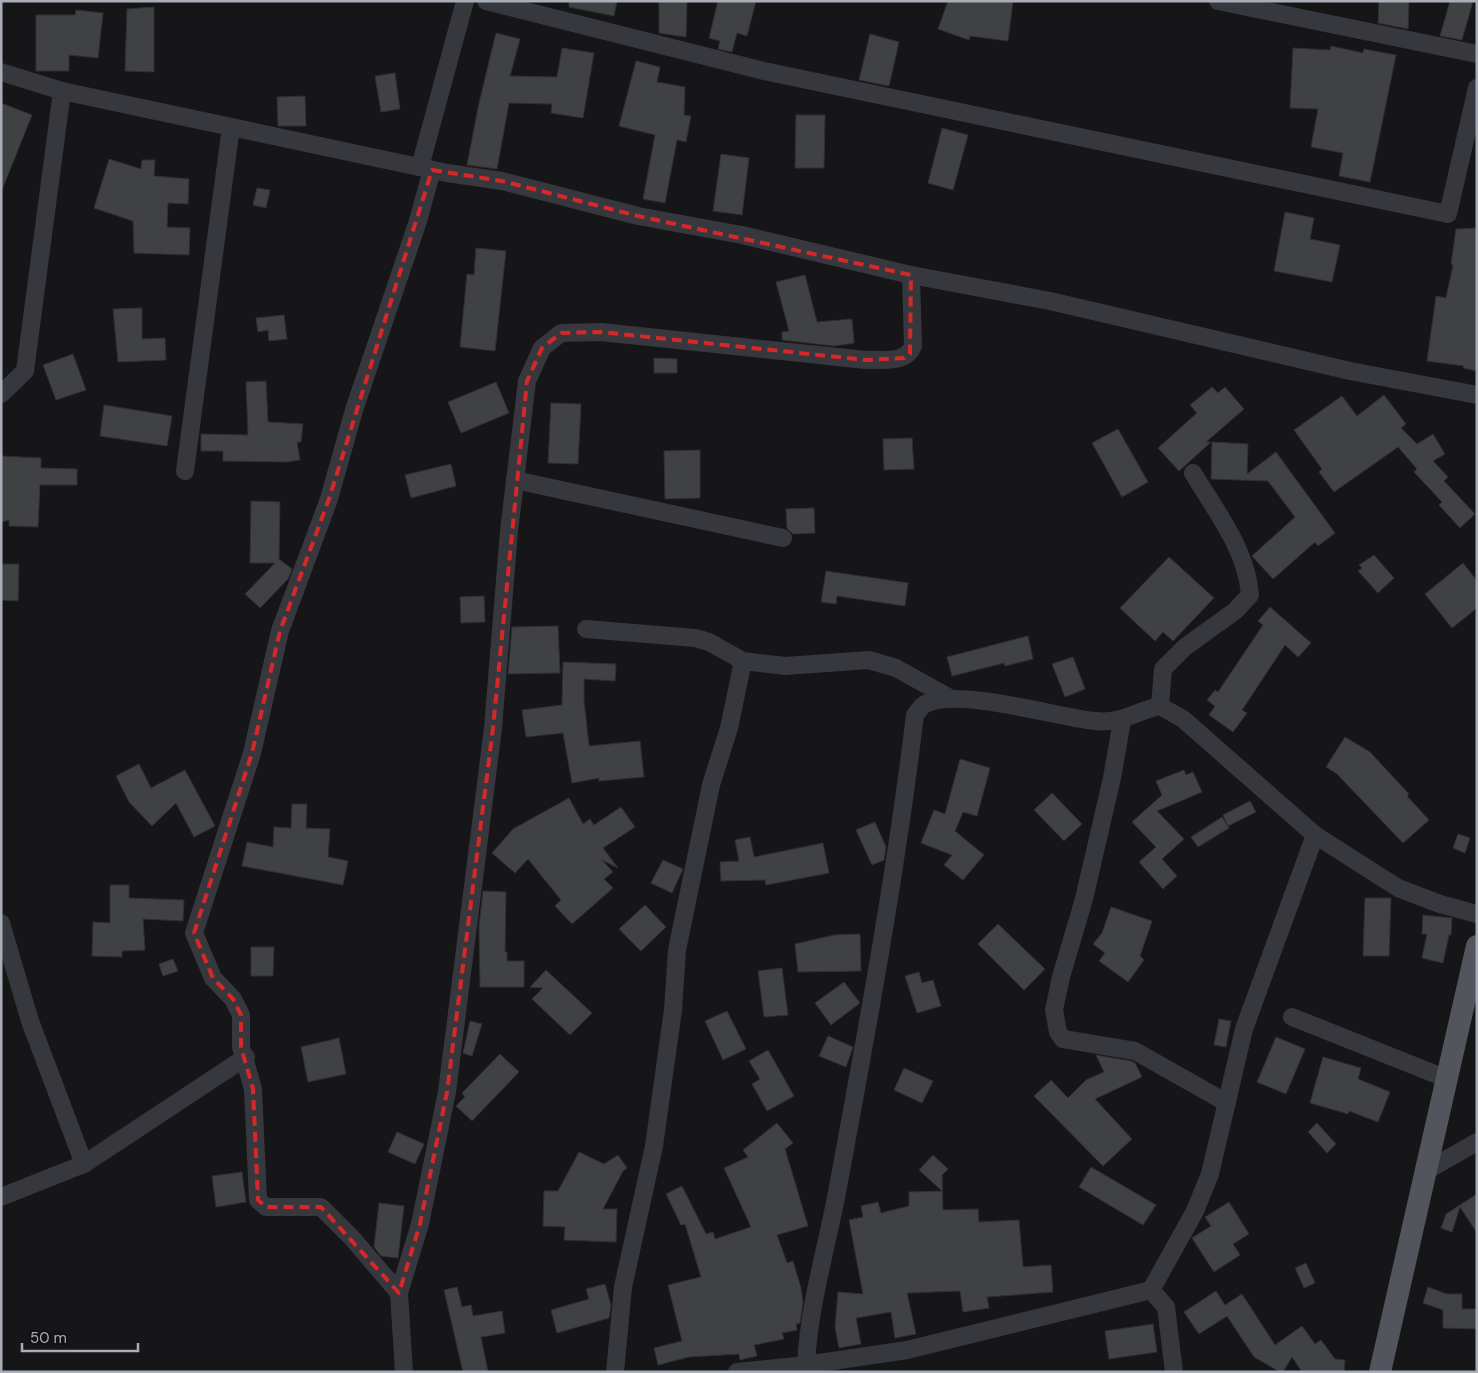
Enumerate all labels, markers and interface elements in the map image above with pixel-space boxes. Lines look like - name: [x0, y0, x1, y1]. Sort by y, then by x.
- scale bar: [22, 1320, 139, 1352]
- text: 50 m: [30, 1328, 67, 1348]

